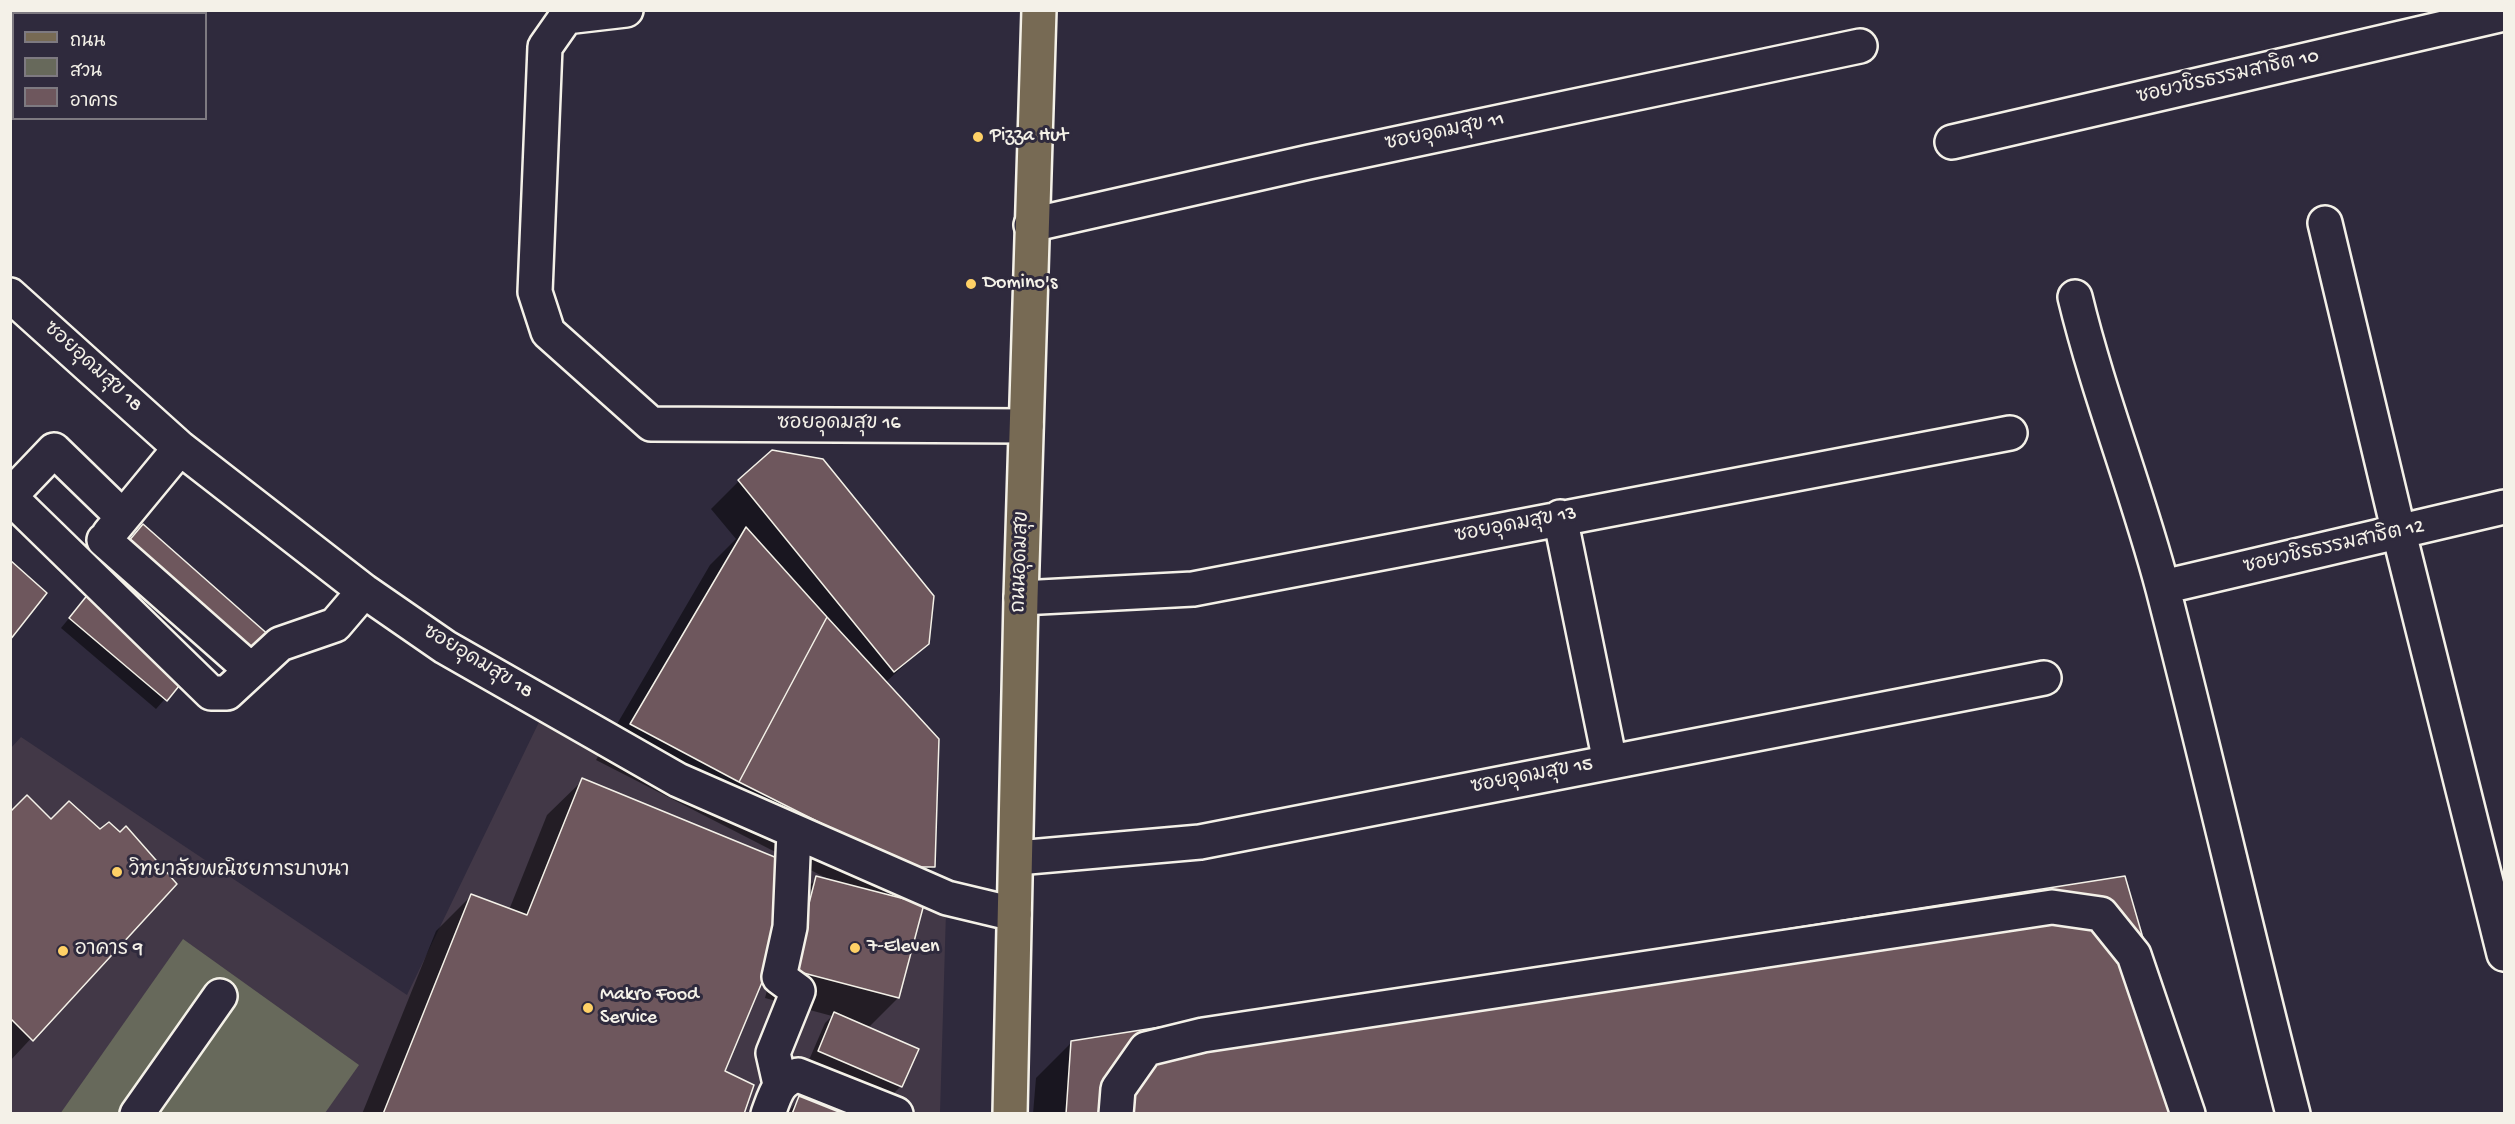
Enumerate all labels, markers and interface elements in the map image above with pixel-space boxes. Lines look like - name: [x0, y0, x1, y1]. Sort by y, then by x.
- legend: [12, 12, 207, 120]
- text: ถนน: [70, 32, 105, 53]
- street label: ซอยวชิรธรรมสาธิต 10: [2135, 45, 2321, 111]
- text: สวน: [70, 62, 102, 83]
- text: อาคาร: [70, 92, 118, 113]
- street label: ซอยอุดมสุข 11: [1383, 109, 1507, 157]
- place label: Pizza Hut: [990, 125, 1068, 149]
- marker: Pizza Hut: [971, 130, 985, 144]
- place label: Domino's: [983, 272, 1057, 296]
- marker: Domino's: [964, 277, 978, 291]
- street label: ซอยอุดมสุข 18: [38, 318, 146, 418]
- street label: ซอยอุดมสุข 16: [777, 413, 901, 437]
- street label: ซอยอุดมสุข 13: [1453, 502, 1579, 550]
- street label: ถนนอุดมสุข: [1008, 511, 1036, 613]
- street label: ซอยวชิรธรรมสาธิต 12: [2241, 516, 2427, 580]
- street label: ซอยอุดมสุข 18: [418, 621, 536, 705]
- street label: ซอยอุดมสุข 15: [1469, 753, 1595, 801]
- place label: วิทยาลัยพณิชยการบางนา: [129, 860, 349, 884]
- marker: วิทยาลัยพณิชยการบางนา: [110, 865, 124, 879]
- place label: 7-Eleven: [867, 936, 940, 960]
- place label: อาคาร 9: [75, 939, 143, 963]
- marker: 7-Eleven: [848, 941, 862, 955]
- marker: อาคาร 9: [56, 944, 70, 958]
- place label: Makro Food Service: [600, 984, 699, 1031]
- marker: Makro Food Service: [581, 1001, 595, 1015]

